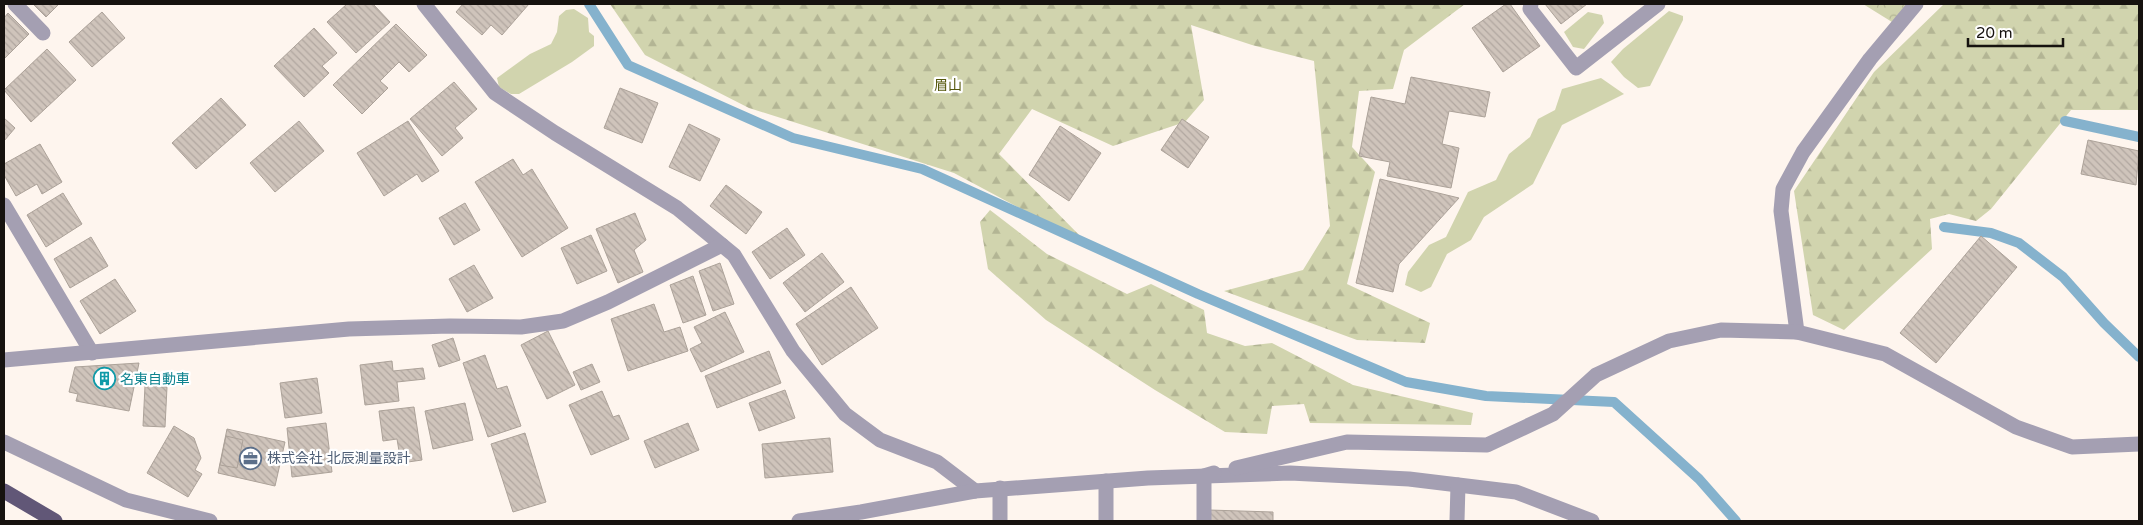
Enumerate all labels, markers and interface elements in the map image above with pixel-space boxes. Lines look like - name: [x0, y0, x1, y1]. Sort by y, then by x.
- scale bar: [1968, 15, 2063, 47]
- text: 20 m: [1976, 24, 2013, 42]
- park label: 眉山: [934, 77, 962, 94]
- building icon: 名東自動車: [92, 367, 116, 391]
- place label: 名東自動車: [120, 371, 190, 388]
- office icon: 株式会社 北辰測量設計: [239, 446, 263, 470]
- place label: 株式会社 北辰測量設計: [267, 450, 411, 467]

